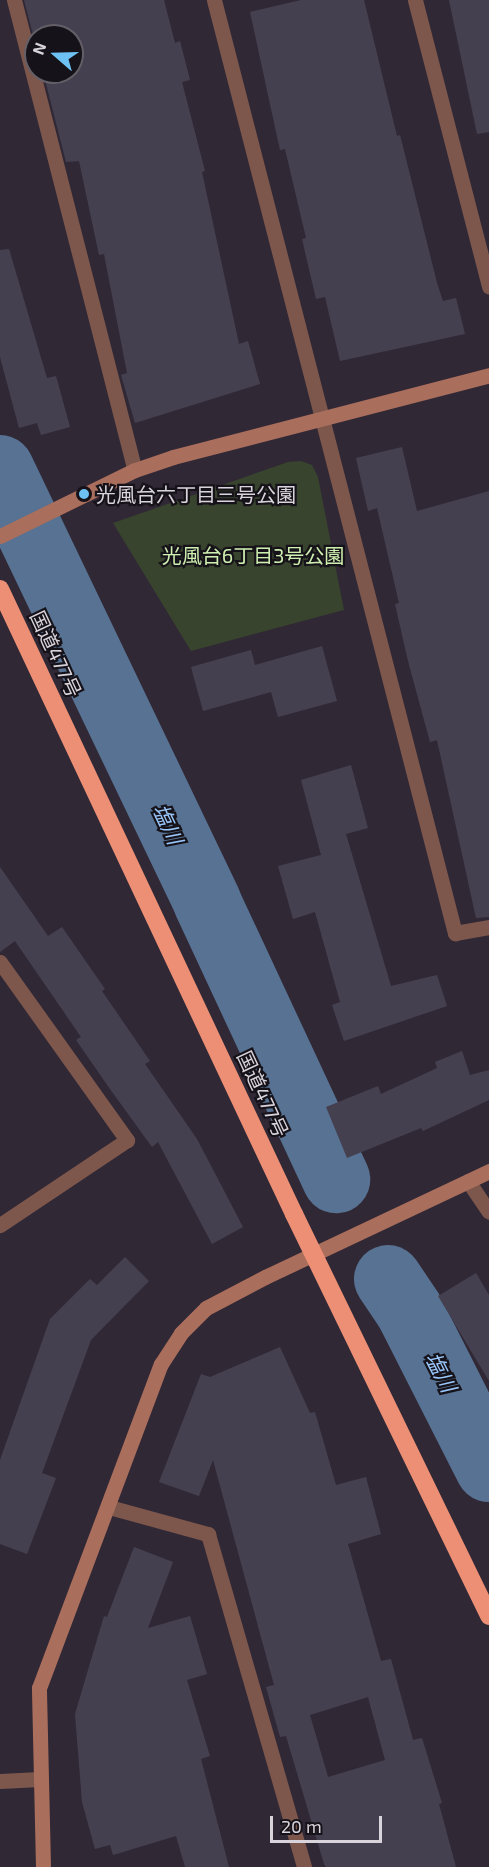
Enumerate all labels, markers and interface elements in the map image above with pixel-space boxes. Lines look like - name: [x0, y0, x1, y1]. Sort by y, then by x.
- north arrow: [24, 24, 84, 84]
- text: N: [28, 40, 49, 57]
- place label: 光風台六丁目三号公園: [96, 482, 296, 506]
- marker: 光風台六丁目三号公園: [77, 487, 91, 501]
- park label: 光風台6丁目3号公園: [162, 543, 344, 567]
- street label: 国道477号: [26, 607, 86, 701]
- water label: 塩川: [148, 800, 188, 848]
- street label: 国道477号: [233, 1047, 293, 1141]
- water label: 塩川: [420, 1348, 462, 1396]
- scale bar: [273, 1804, 386, 1842]
- text: 20 m: [281, 1815, 322, 1837]

